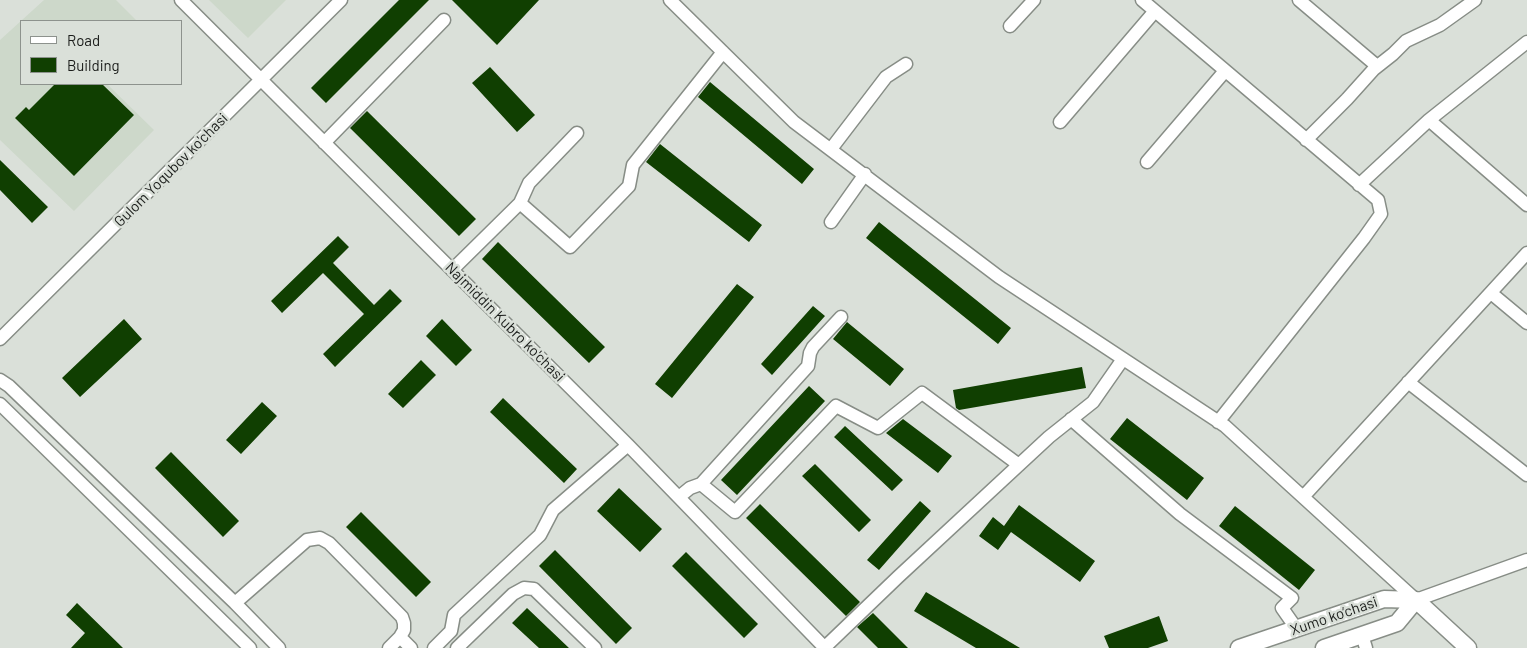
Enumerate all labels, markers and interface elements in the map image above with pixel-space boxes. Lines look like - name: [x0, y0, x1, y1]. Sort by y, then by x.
- legend: [20, 20, 182, 85]
- text: Road: [67, 31, 100, 49]
- text: Building: [67, 56, 120, 74]
- street label: Gulom Yoqubov ko'chasi: [110, 109, 232, 231]
- street label: Najmiddin Kubro ko'chasi: [441, 258, 569, 386]
- street label: Xumo ko’chasi: [1288, 593, 1380, 639]

